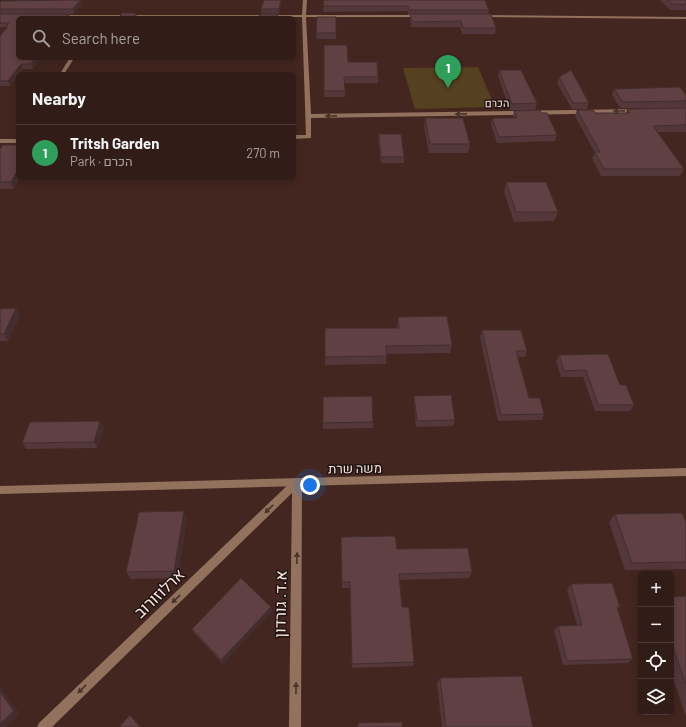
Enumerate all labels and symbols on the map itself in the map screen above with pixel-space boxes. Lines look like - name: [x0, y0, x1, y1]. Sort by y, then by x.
- pin: 1: [435, 55, 461, 88]
- street label: הכרם: [484, 96, 509, 109]
- one-way arrow: [613, 108, 625, 115]
- one-way arrow: [454, 111, 467, 117]
- one-way arrow: [324, 113, 337, 119]
- street label: משה שרת: [328, 460, 382, 476]
- your location: [300, 475, 320, 495]
- one-way arrow: [264, 504, 274, 514]
- one-way arrow: [294, 551, 300, 564]
- street label: ארלוזורוב: [130, 564, 188, 621]
- street label: א.ד. גורדון: [269, 570, 290, 638]
- one-way arrow: [171, 594, 181, 604]
- one-way arrow: [292, 682, 299, 694]
- one-way arrow: [77, 685, 87, 694]

